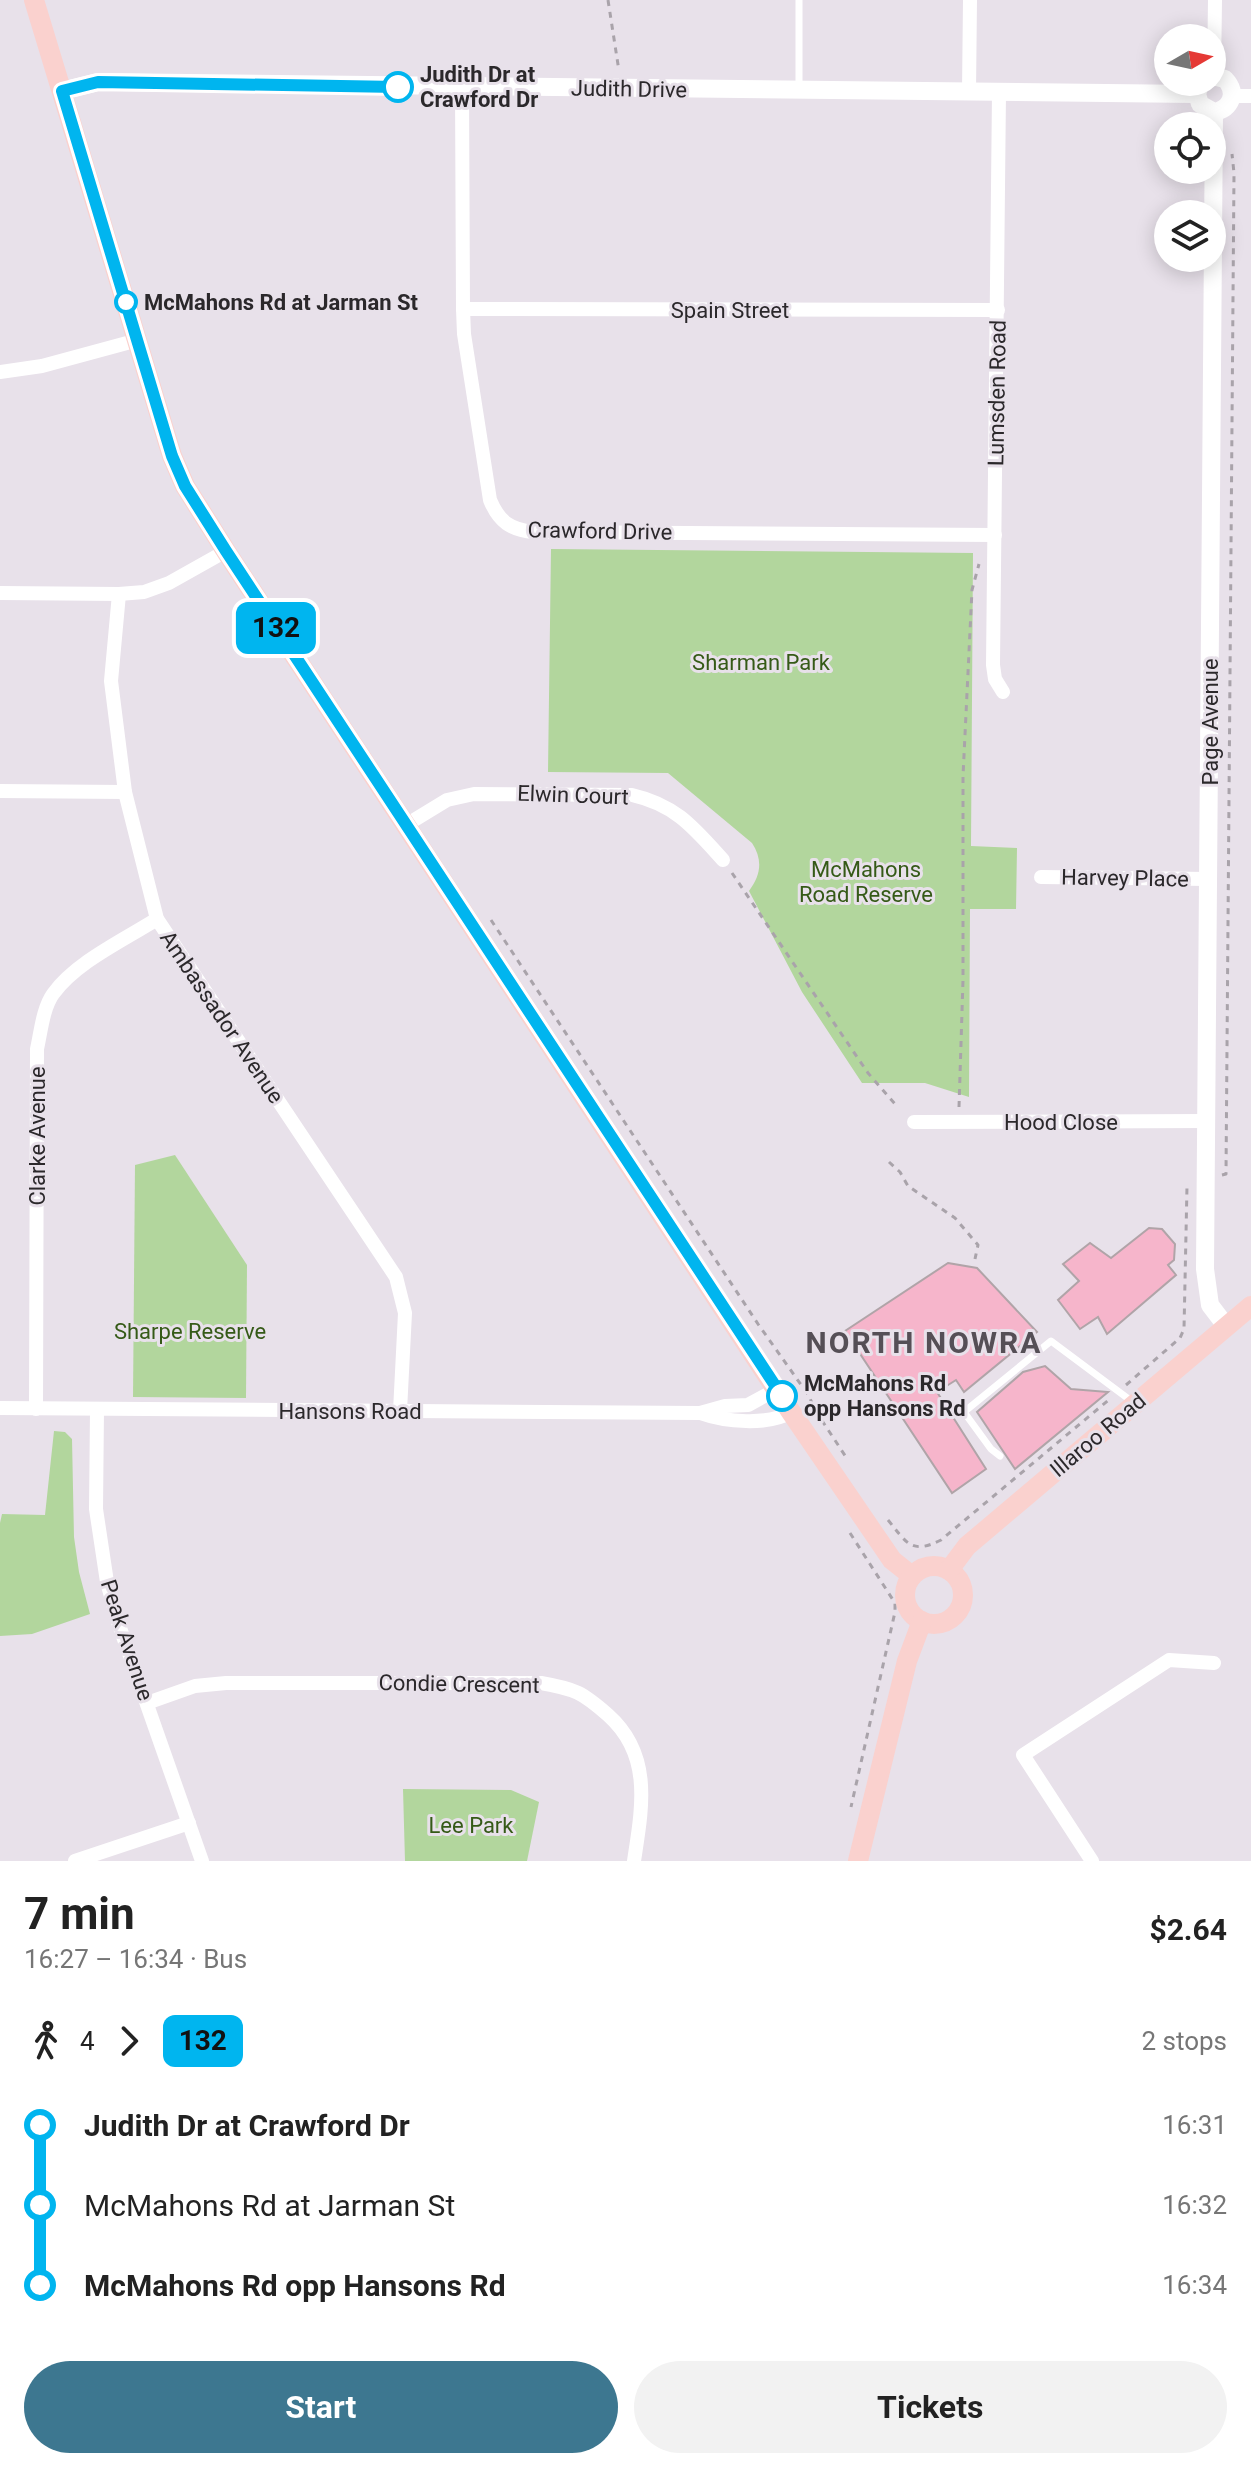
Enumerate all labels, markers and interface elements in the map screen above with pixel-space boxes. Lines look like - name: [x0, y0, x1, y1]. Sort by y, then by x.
- north arrow: [1154, 24, 1226, 96]
- map controls: [1154, 24, 1226, 272]
- place label: Judith Dr at Crawford Dr: [420, 62, 538, 112]
- marker: Judith Dr at Crawford Dr: [383, 72, 413, 102]
- street label: Judith Drive: [571, 75, 687, 103]
- button: locate: [1154, 112, 1226, 184]
- button: layers: [1154, 200, 1226, 272]
- place label: McMahons Rd at Jarman St: [144, 290, 419, 315]
- marker: McMahons Rd at Jarman St: [115, 291, 137, 313]
- street label: Spain Street: [671, 298, 789, 323]
- street label: Lumsden Road: [983, 320, 1011, 466]
- street label: Crawford Drive: [527, 517, 673, 545]
- line badge: 132: [230, 602, 322, 654]
- text: 132: [252, 611, 300, 644]
- park label: Sharman Park: [692, 650, 831, 675]
- street label: Page Avenue: [1198, 658, 1223, 786]
- street label: Elwin Court: [517, 781, 629, 809]
- park label: McMahons Road Reserve: [799, 857, 933, 907]
- street label: Harvey Place: [1061, 864, 1189, 892]
- street label: Ambassador Avenue: [155, 926, 289, 1108]
- street label: Clarke Avenue: [25, 1066, 50, 1206]
- street label: Hood Close: [1004, 1110, 1118, 1135]
- park label: Sharpe Reserve: [114, 1319, 266, 1344]
- district label: NORTH NOWRA: [806, 1325, 1042, 1360]
- place label: McMahons Rd opp Hansons Rd: [804, 1371, 966, 1421]
- marker: McMahons Rd opp Hansons Rd: [767, 1381, 797, 1411]
- street label: Illaroo Road: [1045, 1388, 1151, 1482]
- street label: Hansons Road: [278, 1399, 422, 1424]
- street label: Peak Avenue: [96, 1576, 158, 1704]
- street label: Condie Crescent: [378, 1670, 540, 1698]
- park label: Lee Park: [429, 1813, 514, 1838]
- text: 7 min: [24, 1888, 135, 1940]
- text: $2.64: [1149, 1912, 1227, 1947]
- text: 16:27 – 16:34 · Bus: [24, 1944, 247, 1974]
- icon: walk: [24, 2019, 68, 2063]
- icon: forward: [107, 2019, 151, 2063]
- text: 132: [179, 2024, 227, 2057]
- text: 4: [80, 2026, 95, 2056]
- text: 2 stops: [1141, 2026, 1227, 2056]
- text: Judith Dr at Crawford Dr: [84, 2108, 410, 2143]
- text: 16:31: [1162, 2110, 1227, 2140]
- text: McMahons Rd at Jarman St: [84, 2188, 455, 2223]
- text: 16:32: [1162, 2190, 1227, 2220]
- text: McMahons Rd opp Hansons Rd: [84, 2268, 506, 2303]
- text: 16:34: [1162, 2270, 1227, 2300]
- button: Start: [24, 2361, 618, 2453]
- button: Tickets: [634, 2361, 1227, 2453]

